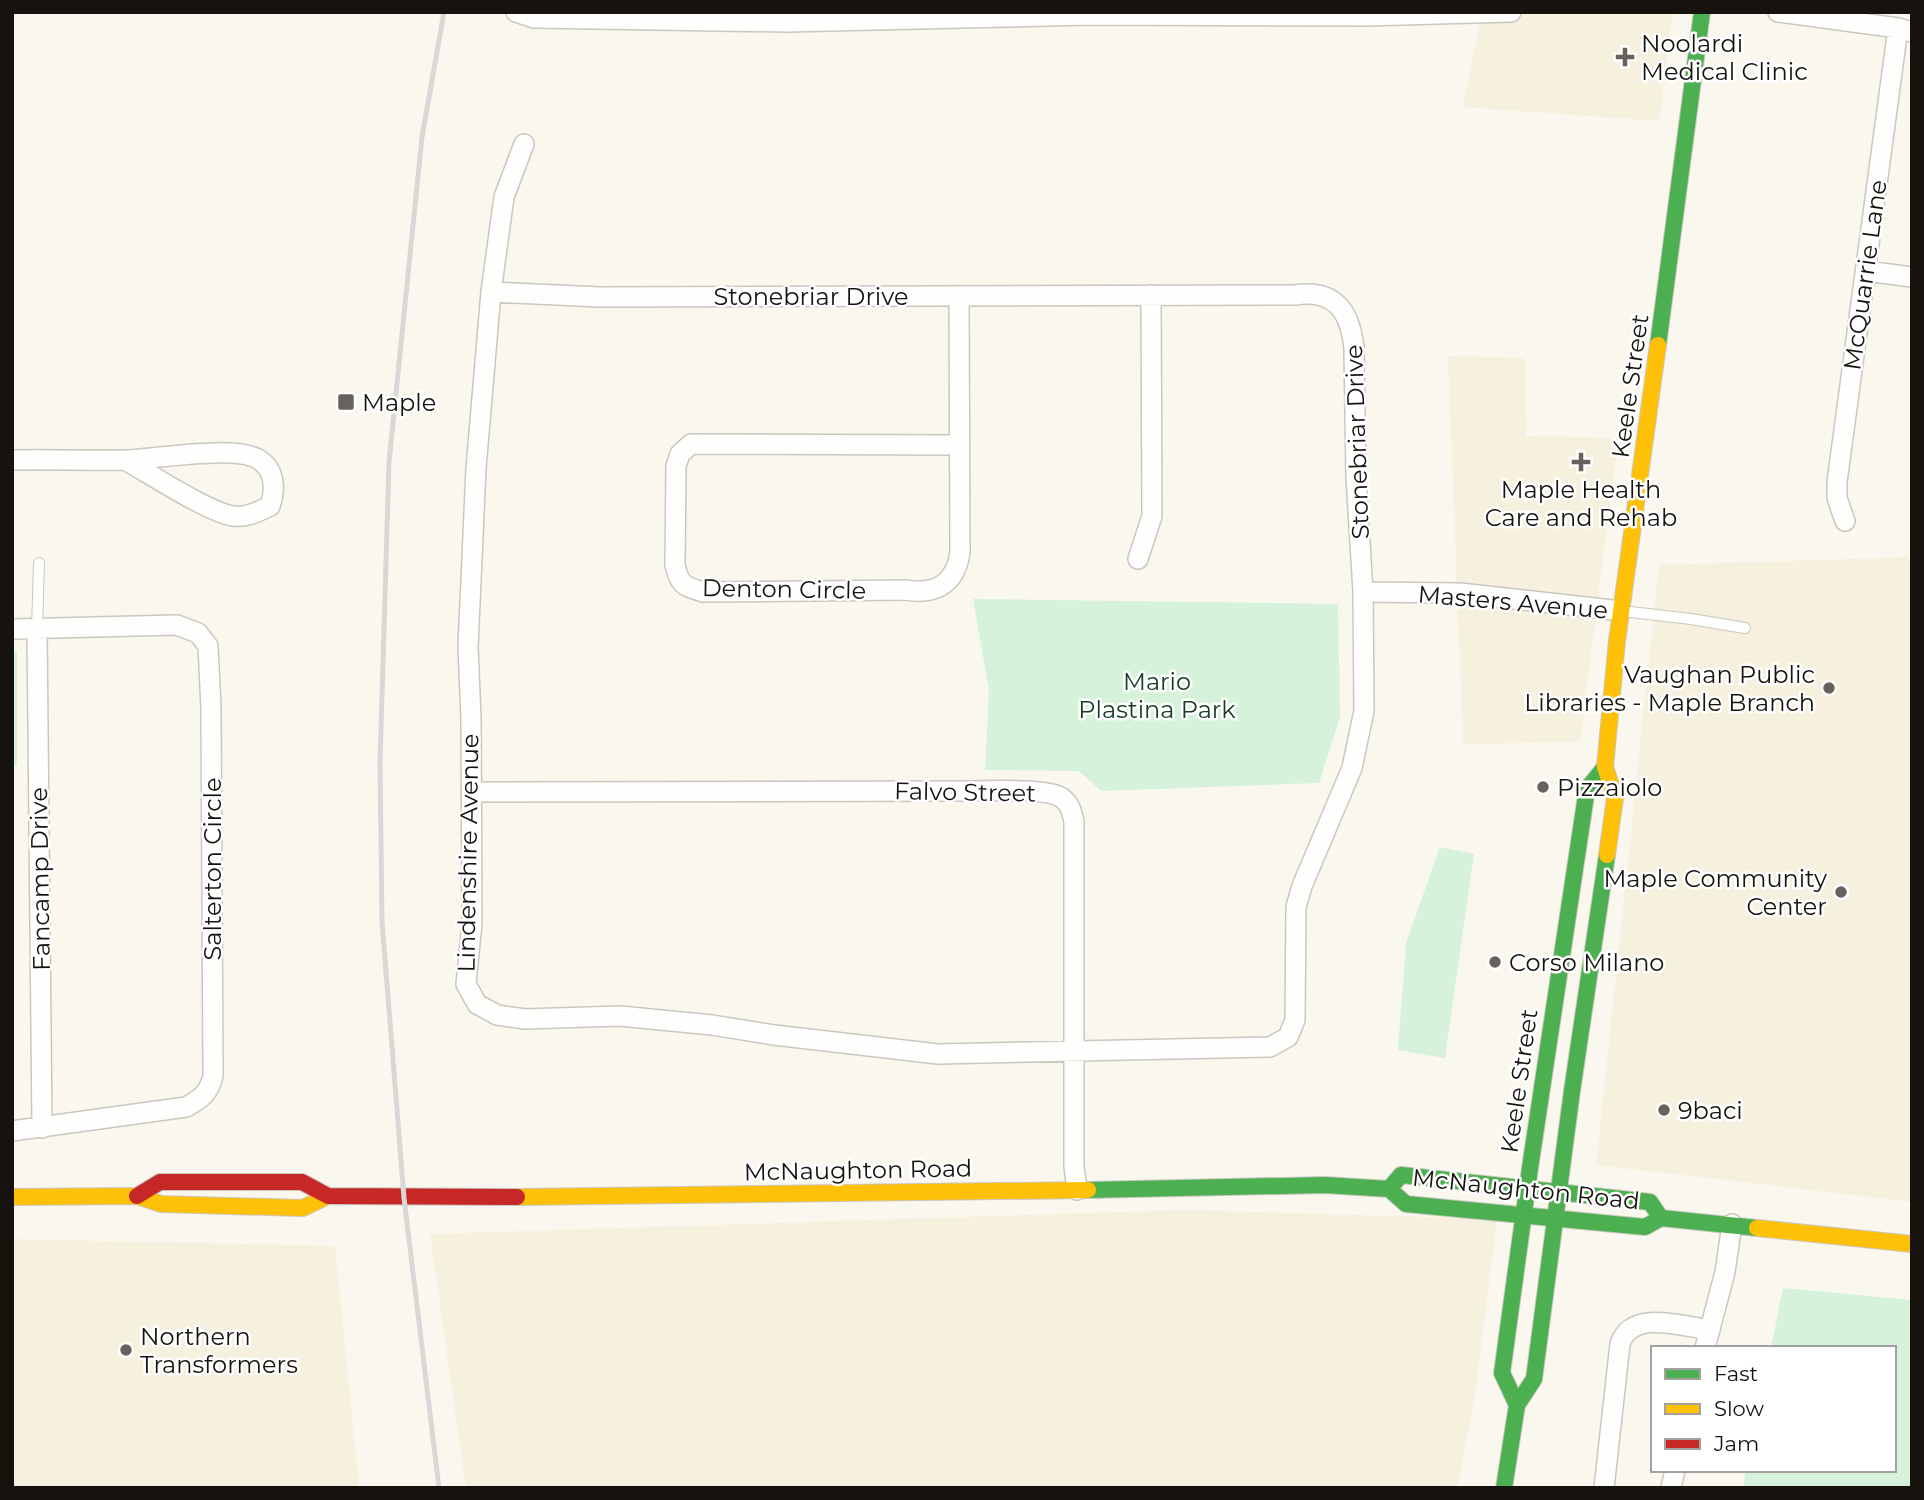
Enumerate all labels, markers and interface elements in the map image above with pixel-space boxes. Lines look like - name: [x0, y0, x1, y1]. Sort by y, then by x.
- place label: Noolardi Medical Clinic: [1641, 29, 1808, 86]
- marker: Noolardi Medical Clinic: [1615, 47, 1635, 67]
- street label: McQuarrie Lane: [1837, 178, 1893, 372]
- street label: Stonebriar Drive: [714, 282, 908, 311]
- street label: Keele Street: [1606, 312, 1655, 460]
- street label: Stonebriar Drive: [1339, 344, 1375, 540]
- place label: Maple: [362, 388, 436, 417]
- marker: Maple: [336, 392, 356, 412]
- marker: Maple Health Care and Rehab: [1571, 452, 1591, 472]
- place label: Maple Health Care and Rehab: [1485, 475, 1677, 532]
- street label: Denton Circle: [702, 573, 866, 605]
- street label: Masters Avenue: [1417, 579, 1609, 625]
- place label: Vaughan Public Libraries - Maple Branch: [1524, 660, 1815, 717]
- park label: Mario Plastina Park: [1078, 667, 1236, 724]
- marker: Vaughan Public Libraries - Maple Branch: [1821, 680, 1837, 696]
- street label: Lindenshire Avenue: [451, 733, 485, 973]
- place label: Pizzaiolo: [1557, 773, 1662, 802]
- street label: Falvo Street: [894, 776, 1036, 808]
- street label: Salterton Circle: [198, 778, 227, 960]
- marker: Pizzaiolo: [1535, 779, 1551, 795]
- street label: Fancamp Drive: [24, 787, 56, 971]
- place label: Maple Community Center: [1603, 864, 1827, 921]
- marker: Maple Community Center: [1833, 884, 1849, 900]
- place label: Corso Milano: [1509, 948, 1664, 977]
- marker: Corso Milano: [1487, 954, 1503, 970]
- street label: Keele Street: [1495, 1007, 1544, 1155]
- place label: 9baci: [1678, 1096, 1743, 1125]
- marker: 9baci: [1656, 1102, 1672, 1118]
- street label: McNaughton Road: [744, 1154, 972, 1186]
- street label: McNaughton Road: [1411, 1163, 1641, 1215]
- place label: Northern Transformers: [140, 1322, 298, 1379]
- marker: Northern Transformers: [118, 1342, 134, 1358]
- legend: [1651, 1346, 1896, 1472]
- text: Fast: [1714, 1361, 1758, 1386]
- text: Slow: [1714, 1396, 1764, 1421]
- text: Jam: [1713, 1431, 1759, 1456]

